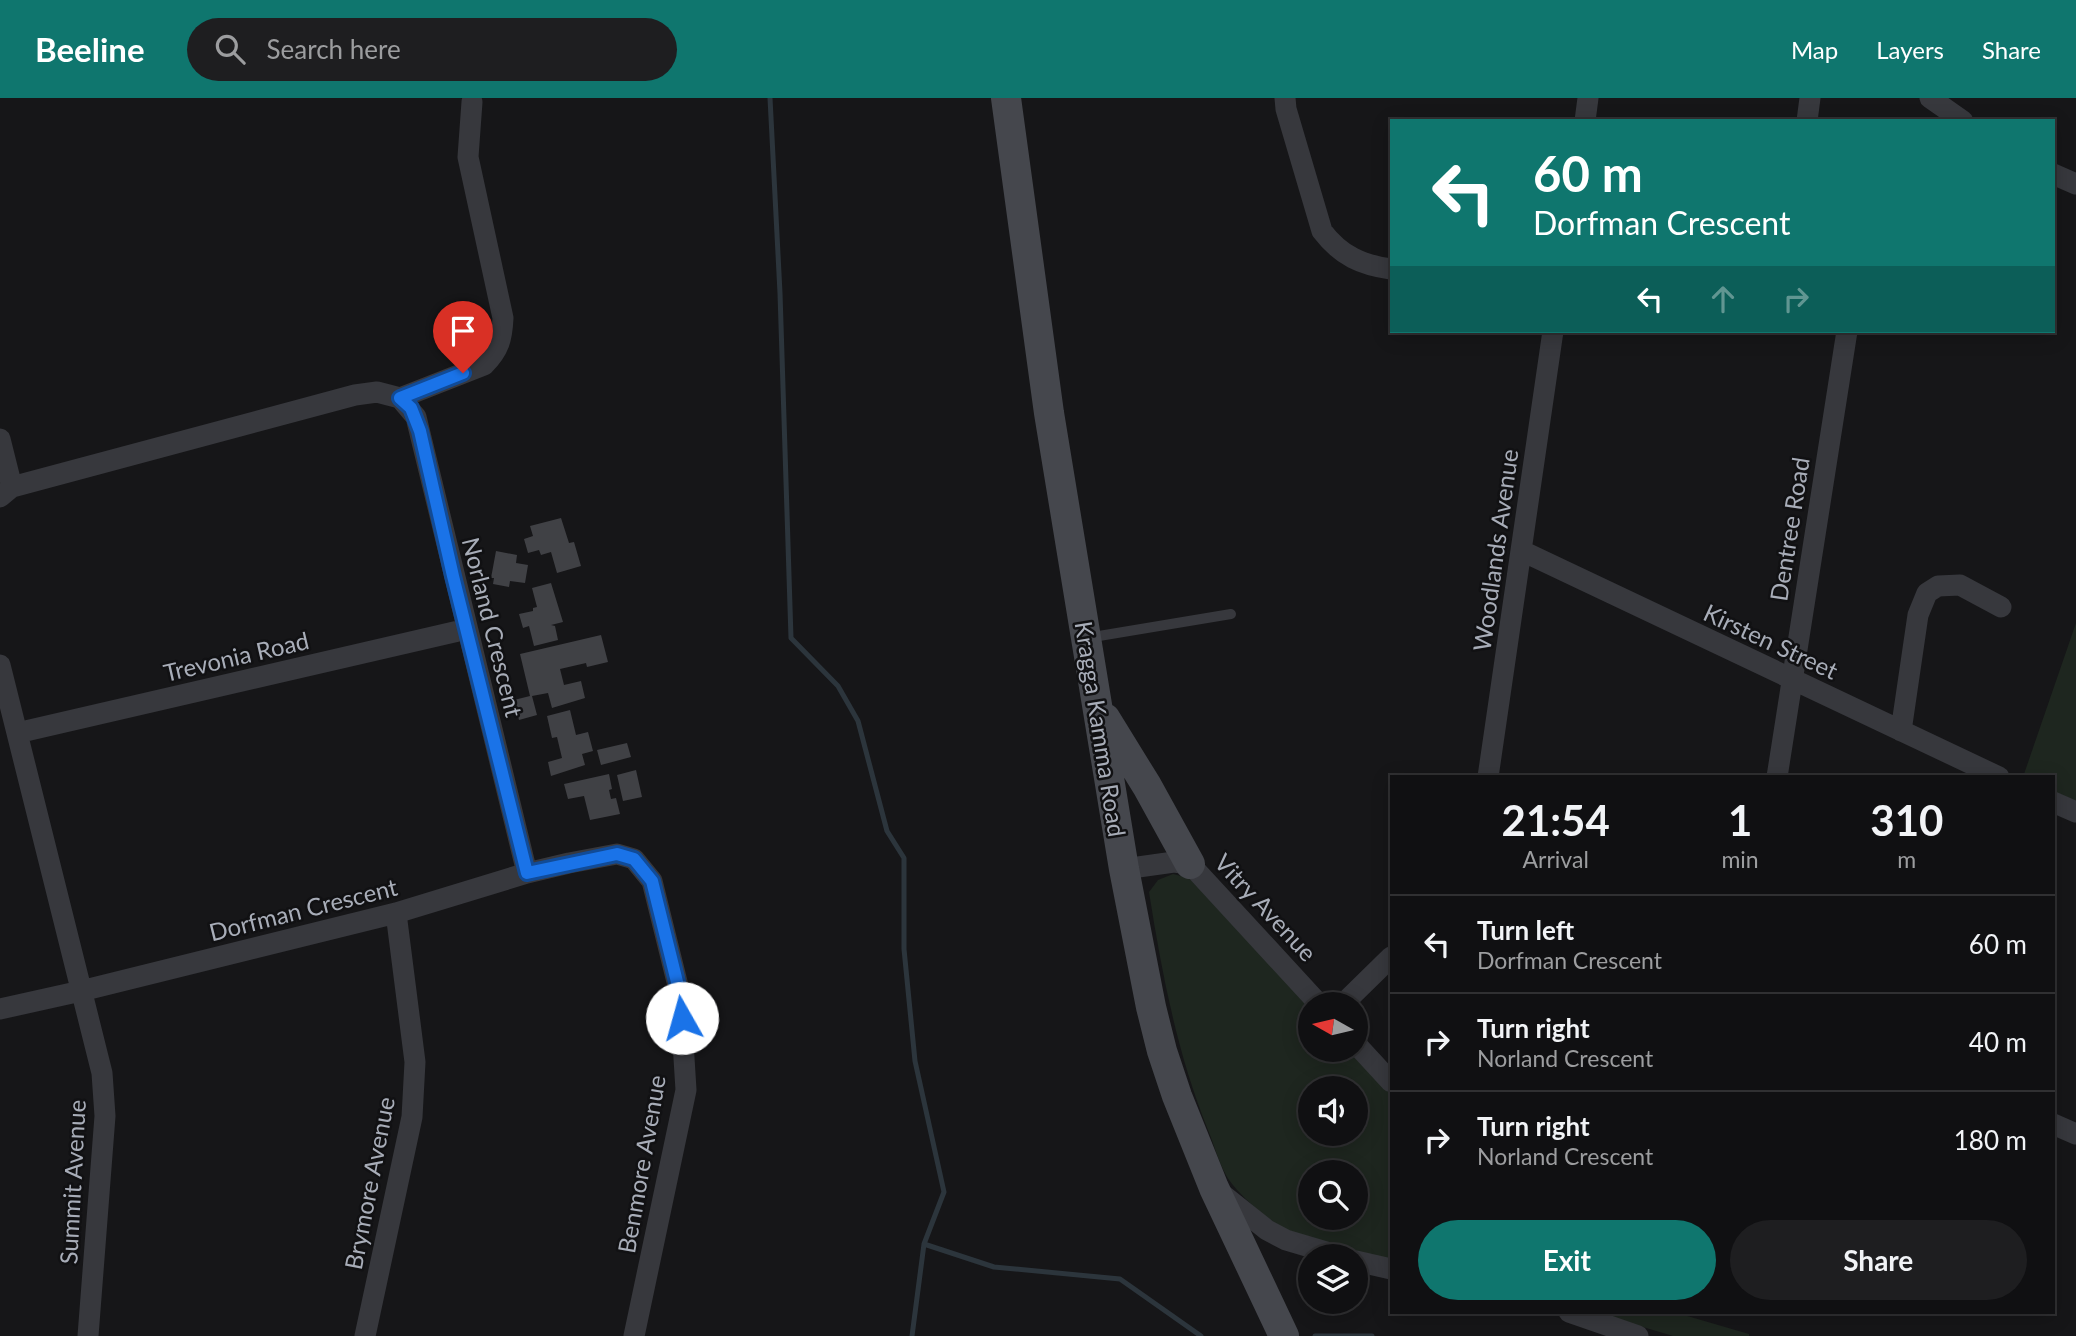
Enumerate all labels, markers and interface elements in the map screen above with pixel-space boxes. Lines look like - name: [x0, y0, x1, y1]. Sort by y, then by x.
- search box: [187, 18, 677, 81]
- text: Beeline: [35, 29, 145, 69]
- icon: search: [211, 30, 249, 68]
- text: Search here: [267, 33, 401, 65]
- text: Map: [1791, 35, 1838, 64]
- text: Layers: [1876, 35, 1944, 64]
- text: Share: [1982, 35, 2041, 64]
- text: 60 m: [1533, 144, 1643, 202]
- icon: left: [1418, 147, 1509, 238]
- text: Dorfman Crescent: [1533, 203, 1790, 242]
- icon: left: [1631, 280, 1669, 318]
- icon: ahead: [1704, 280, 1742, 318]
- icon: right: [1777, 280, 1815, 318]
- pin: [433, 301, 493, 373]
- icon: arrive: [444, 312, 482, 350]
- street label: Woodlands Avenue: [1466, 447, 1524, 653]
- street label: Dentree Road: [1763, 455, 1815, 603]
- street label: Norland Crescent: [457, 534, 529, 720]
- street label: Kirsten Street: [1699, 597, 1843, 685]
- street label: Kragga Kamma Road: [1070, 619, 1132, 839]
- street label: Trevonia Road: [160, 625, 312, 687]
- text: 21:54: [1502, 795, 1610, 845]
- text: 1: [1728, 795, 1752, 845]
- text: 310: [1870, 795, 1943, 845]
- text: Arrival: [1523, 845, 1589, 873]
- text: min: [1721, 845, 1759, 873]
- text: m: [1897, 845, 1916, 873]
- street label: Vitry Avenue: [1209, 847, 1323, 967]
- street label: Dorfman Crescent: [206, 871, 401, 946]
- text: Turn left: [1477, 914, 1574, 946]
- icon: left: [1418, 925, 1456, 963]
- text: 60 m: [1969, 928, 2027, 960]
- text: Dorfman Crescent: [1477, 946, 1662, 974]
- position arrow: [645, 981, 719, 1055]
- north arrow: [1298, 992, 1368, 1062]
- map controls: [1298, 992, 1368, 1314]
- text: Turn right: [1477, 1012, 1590, 1044]
- icon: right: [1418, 1023, 1456, 1061]
- text: 40 m: [1969, 1026, 2027, 1058]
- text: Norland Crescent: [1477, 1044, 1653, 1072]
- street label: Benmore Avenue: [611, 1073, 671, 1255]
- button: sound: [1298, 1076, 1368, 1146]
- street label: Brymore Avenue: [338, 1094, 400, 1272]
- street label: Summit Avenue: [53, 1099, 91, 1265]
- text: Turn right: [1477, 1110, 1590, 1142]
- icon: right: [1418, 1121, 1456, 1159]
- text: 180 m: [1954, 1124, 2027, 1156]
- text: Norland Crescent: [1477, 1142, 1653, 1170]
- button: search: [1298, 1160, 1368, 1230]
- button: Exit: [1418, 1220, 1716, 1300]
- button: Share: [1730, 1220, 2027, 1300]
- button: layers: [1298, 1244, 1368, 1314]

